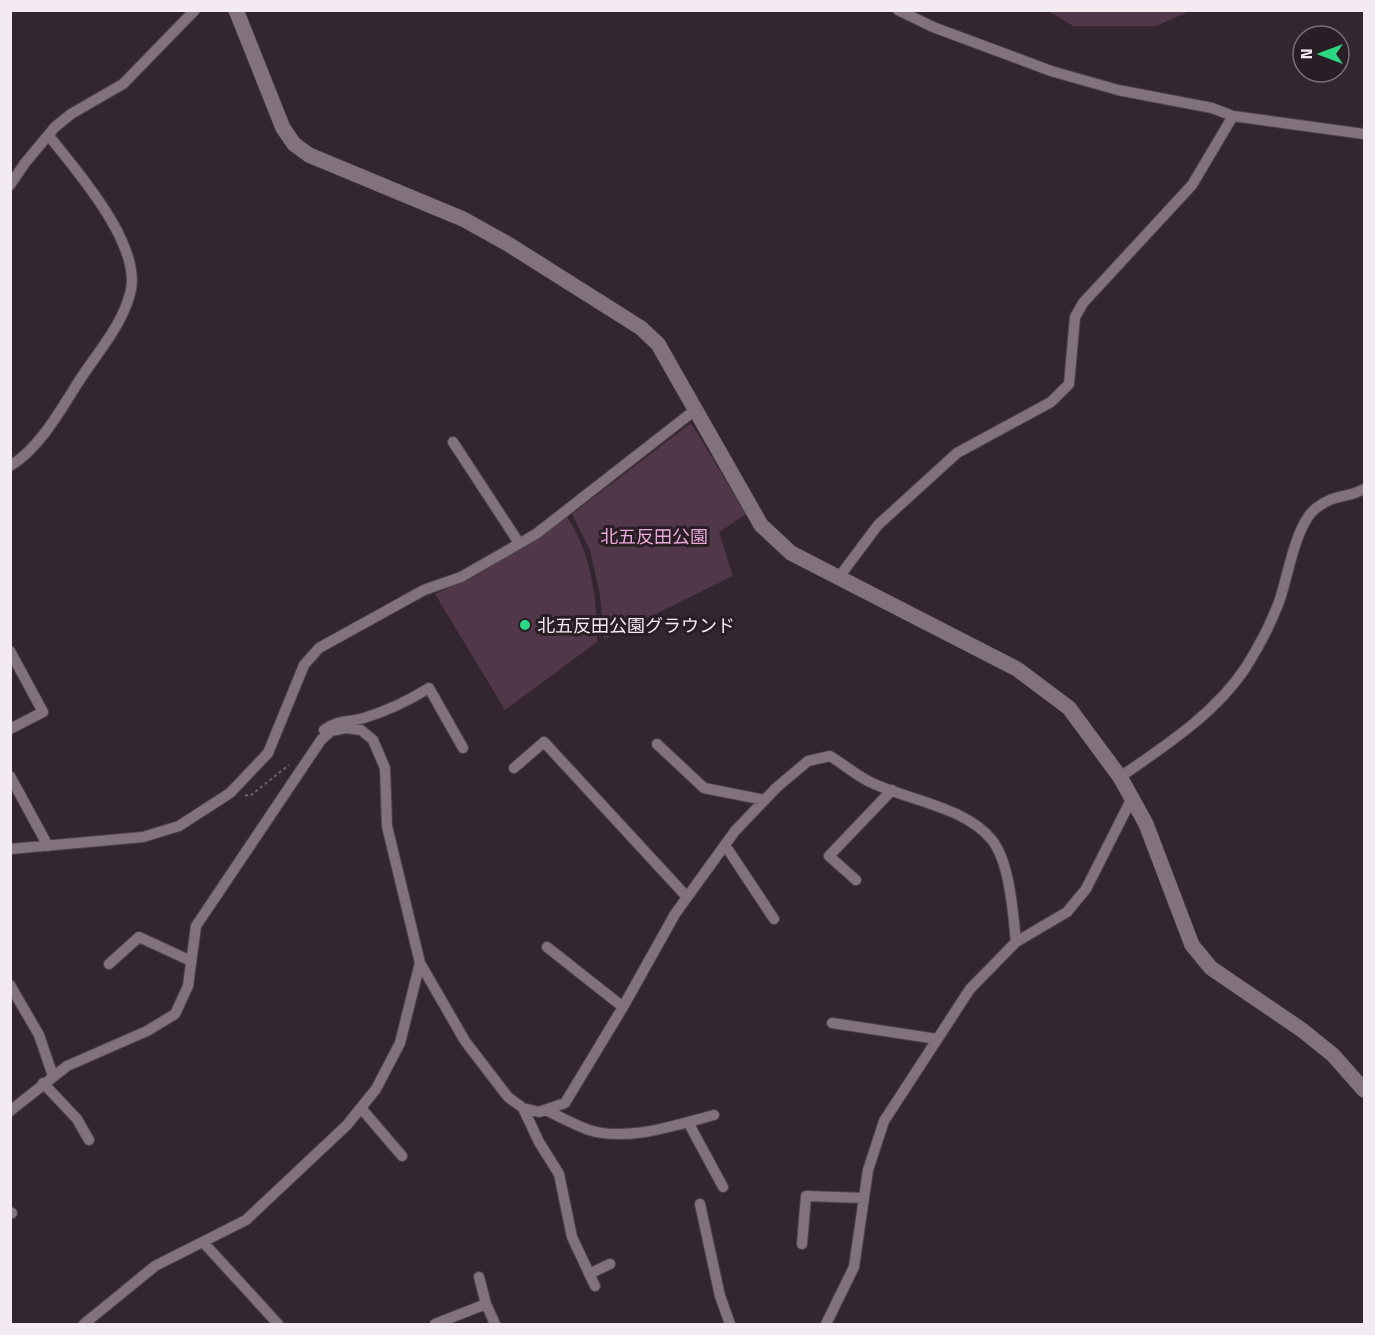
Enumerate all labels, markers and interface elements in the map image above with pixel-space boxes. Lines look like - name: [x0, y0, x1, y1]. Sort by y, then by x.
- north arrow: [1291, 24, 1351, 84]
- text: N: [1294, 48, 1318, 60]
- park label: 北五反田公園: [600, 523, 708, 550]
- place label: 北五反田公園グラウンド: [537, 612, 735, 639]
- marker: 北五反田公園グラウンド: [518, 618, 532, 632]

